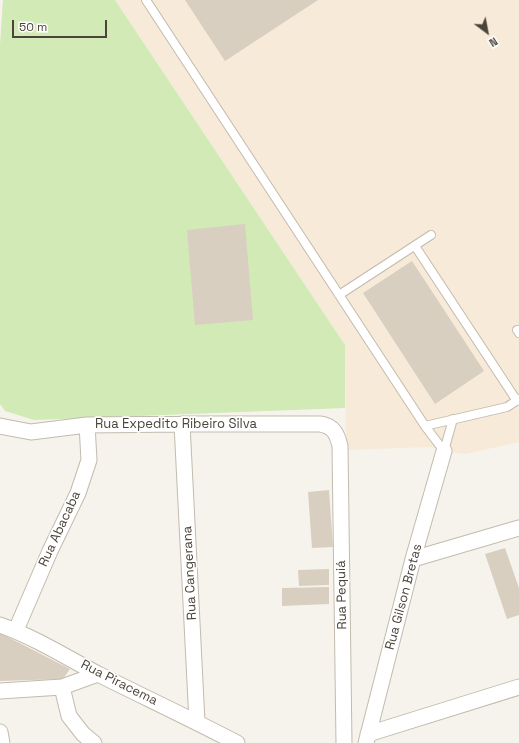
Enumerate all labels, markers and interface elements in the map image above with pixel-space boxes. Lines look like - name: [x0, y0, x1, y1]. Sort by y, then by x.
- scale bar: [14, 12, 109, 38]
- north arrow: [467, 12, 507, 52]
- text: 50 m: [19, 19, 47, 35]
- text: N: [487, 34, 500, 50]
- street label: Rua Expedito Ribeiro Silva: [95, 416, 257, 432]
- street label: Rua Abacaba: [36, 489, 84, 569]
- street label: Rua Cangerana: [180, 525, 200, 621]
- street label: Rua Gilson Bretas: [382, 542, 426, 652]
- street label: Rua Pequiá: [334, 560, 350, 630]
- street label: Rua Piracema: [78, 657, 160, 709]

